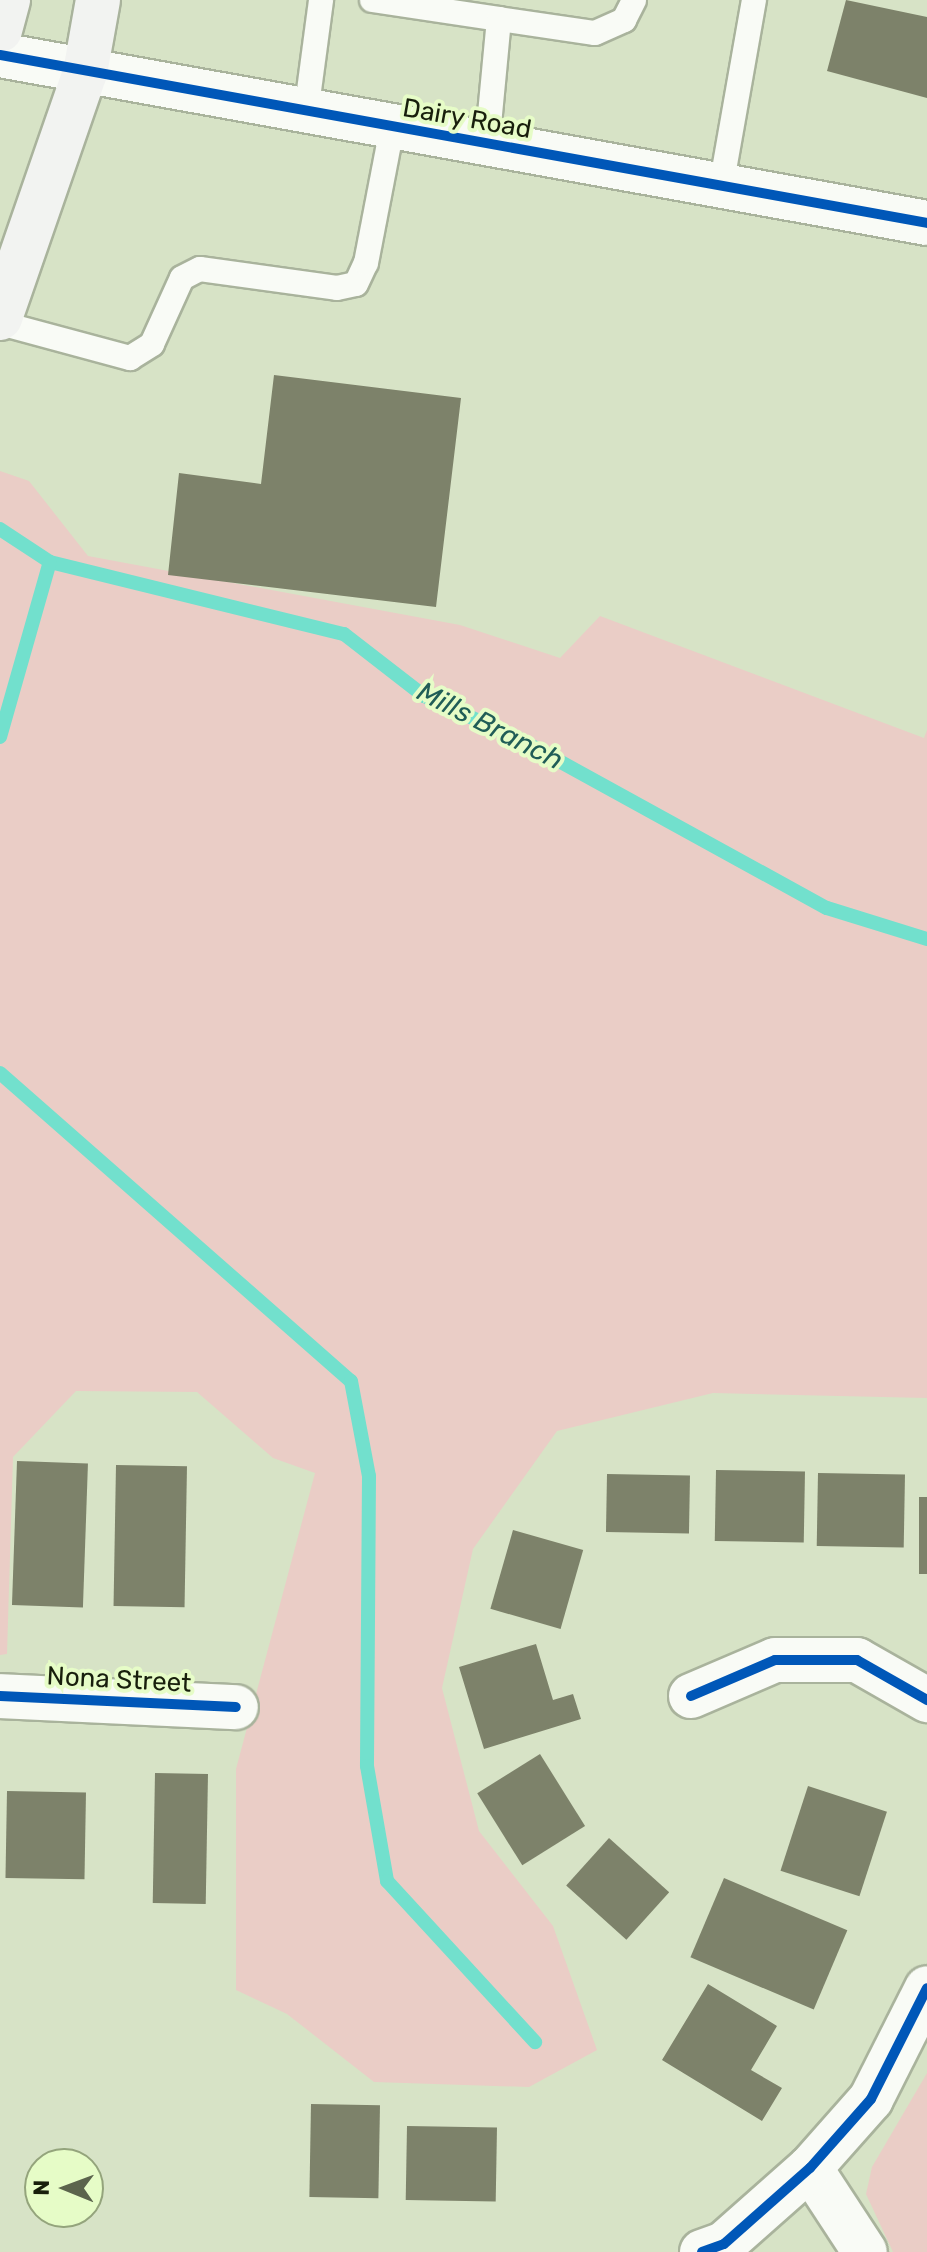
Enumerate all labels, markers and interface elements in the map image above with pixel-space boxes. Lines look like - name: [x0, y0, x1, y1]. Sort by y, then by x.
- street label: Dairy Road: [400, 92, 534, 146]
- water label: Mills Branch: [411, 675, 569, 777]
- street label: Nona Street: [46, 1661, 192, 1699]
- north arrow: [24, 2148, 104, 2228]
- text: N: [28, 2179, 55, 2196]

